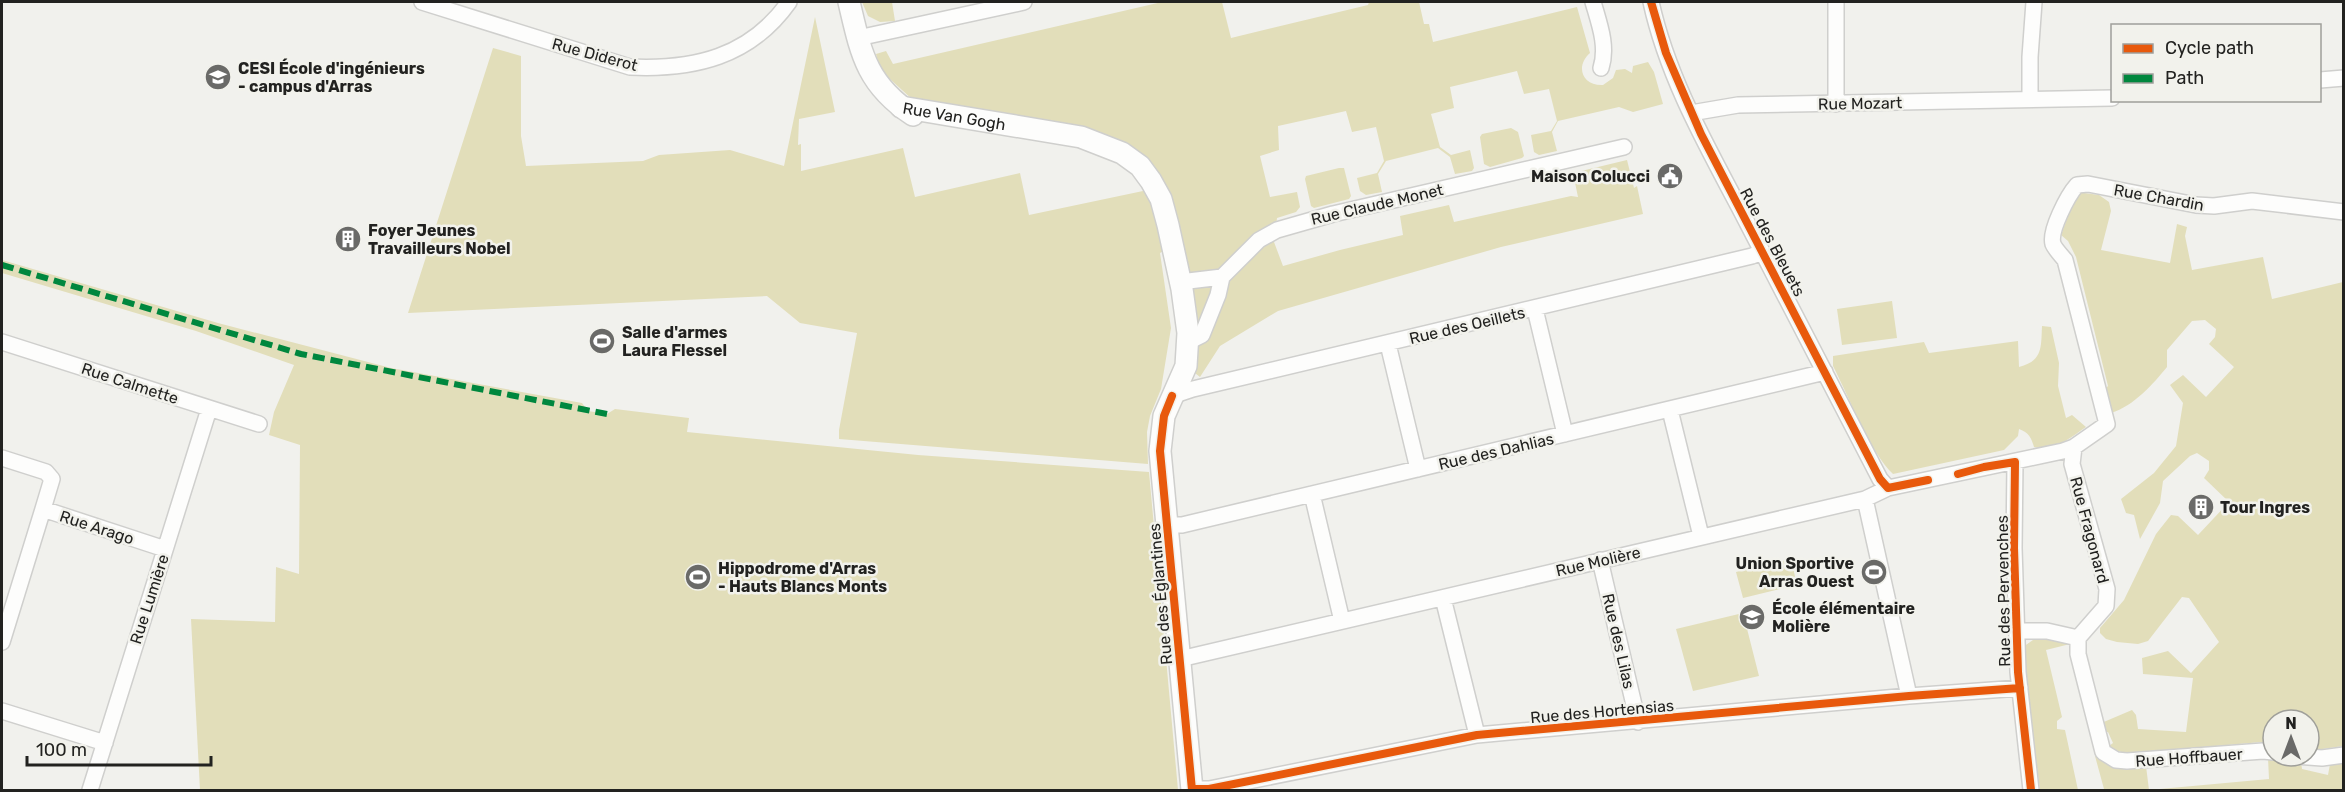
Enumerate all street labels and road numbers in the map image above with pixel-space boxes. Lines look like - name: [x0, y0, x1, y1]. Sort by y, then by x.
- street label: Rue Diderot: [550, 34, 640, 75]
- street label: Rue Mozart: [1818, 93, 1902, 114]
- street label: Rue Van Gogh: [901, 98, 1007, 134]
- street label: Rue Claude Monet: [1309, 180, 1445, 229]
- street label: Rue Chardin: [2112, 180, 2205, 215]
- street label: Rue des Bleuets: [1736, 185, 1809, 300]
- street label: Rue des Oeillets: [1407, 303, 1527, 348]
- street label: Rue Calmette: [79, 359, 181, 408]
- street label: Rue des Dahlias: [1437, 429, 1556, 474]
- street label: Rue Fragonard: [2066, 475, 2113, 586]
- street label: Rue Arago: [57, 507, 136, 548]
- street label: Rue des Pervenches: [1993, 515, 2014, 667]
- street label: Rue des Églantines: [1145, 522, 1176, 665]
- street label: Rue Molière: [1554, 542, 1642, 580]
- street label: Rue Lumière: [126, 552, 173, 646]
- street label: Rue des Lilas: [1598, 592, 1639, 691]
- street label: Rue des Hortensias: [1529, 696, 1675, 727]
- street label: Rue Hoffbauer: [2135, 744, 2243, 771]

